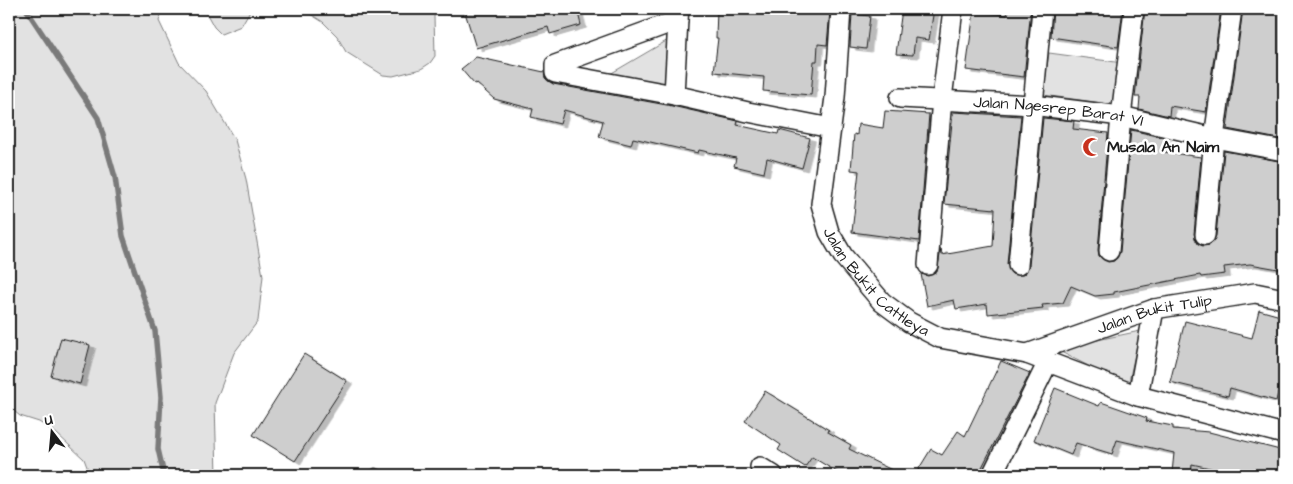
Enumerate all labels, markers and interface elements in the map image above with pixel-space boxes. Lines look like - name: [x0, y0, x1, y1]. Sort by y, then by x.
- street label: Jalan Ngesrep Barat VI: [973, 91, 1146, 132]
- mosque icon: Musala An Naim: [1081, 136, 1103, 158]
- place label: Musala An Naim: [1107, 136, 1220, 158]
- street label: Jalan Bukit Cattleya: [818, 223, 933, 342]
- street label: Jalan Bukit Tulip: [1094, 289, 1213, 339]
- north arrow: [28, 406, 78, 456]
- text: U: [42, 410, 55, 431]

